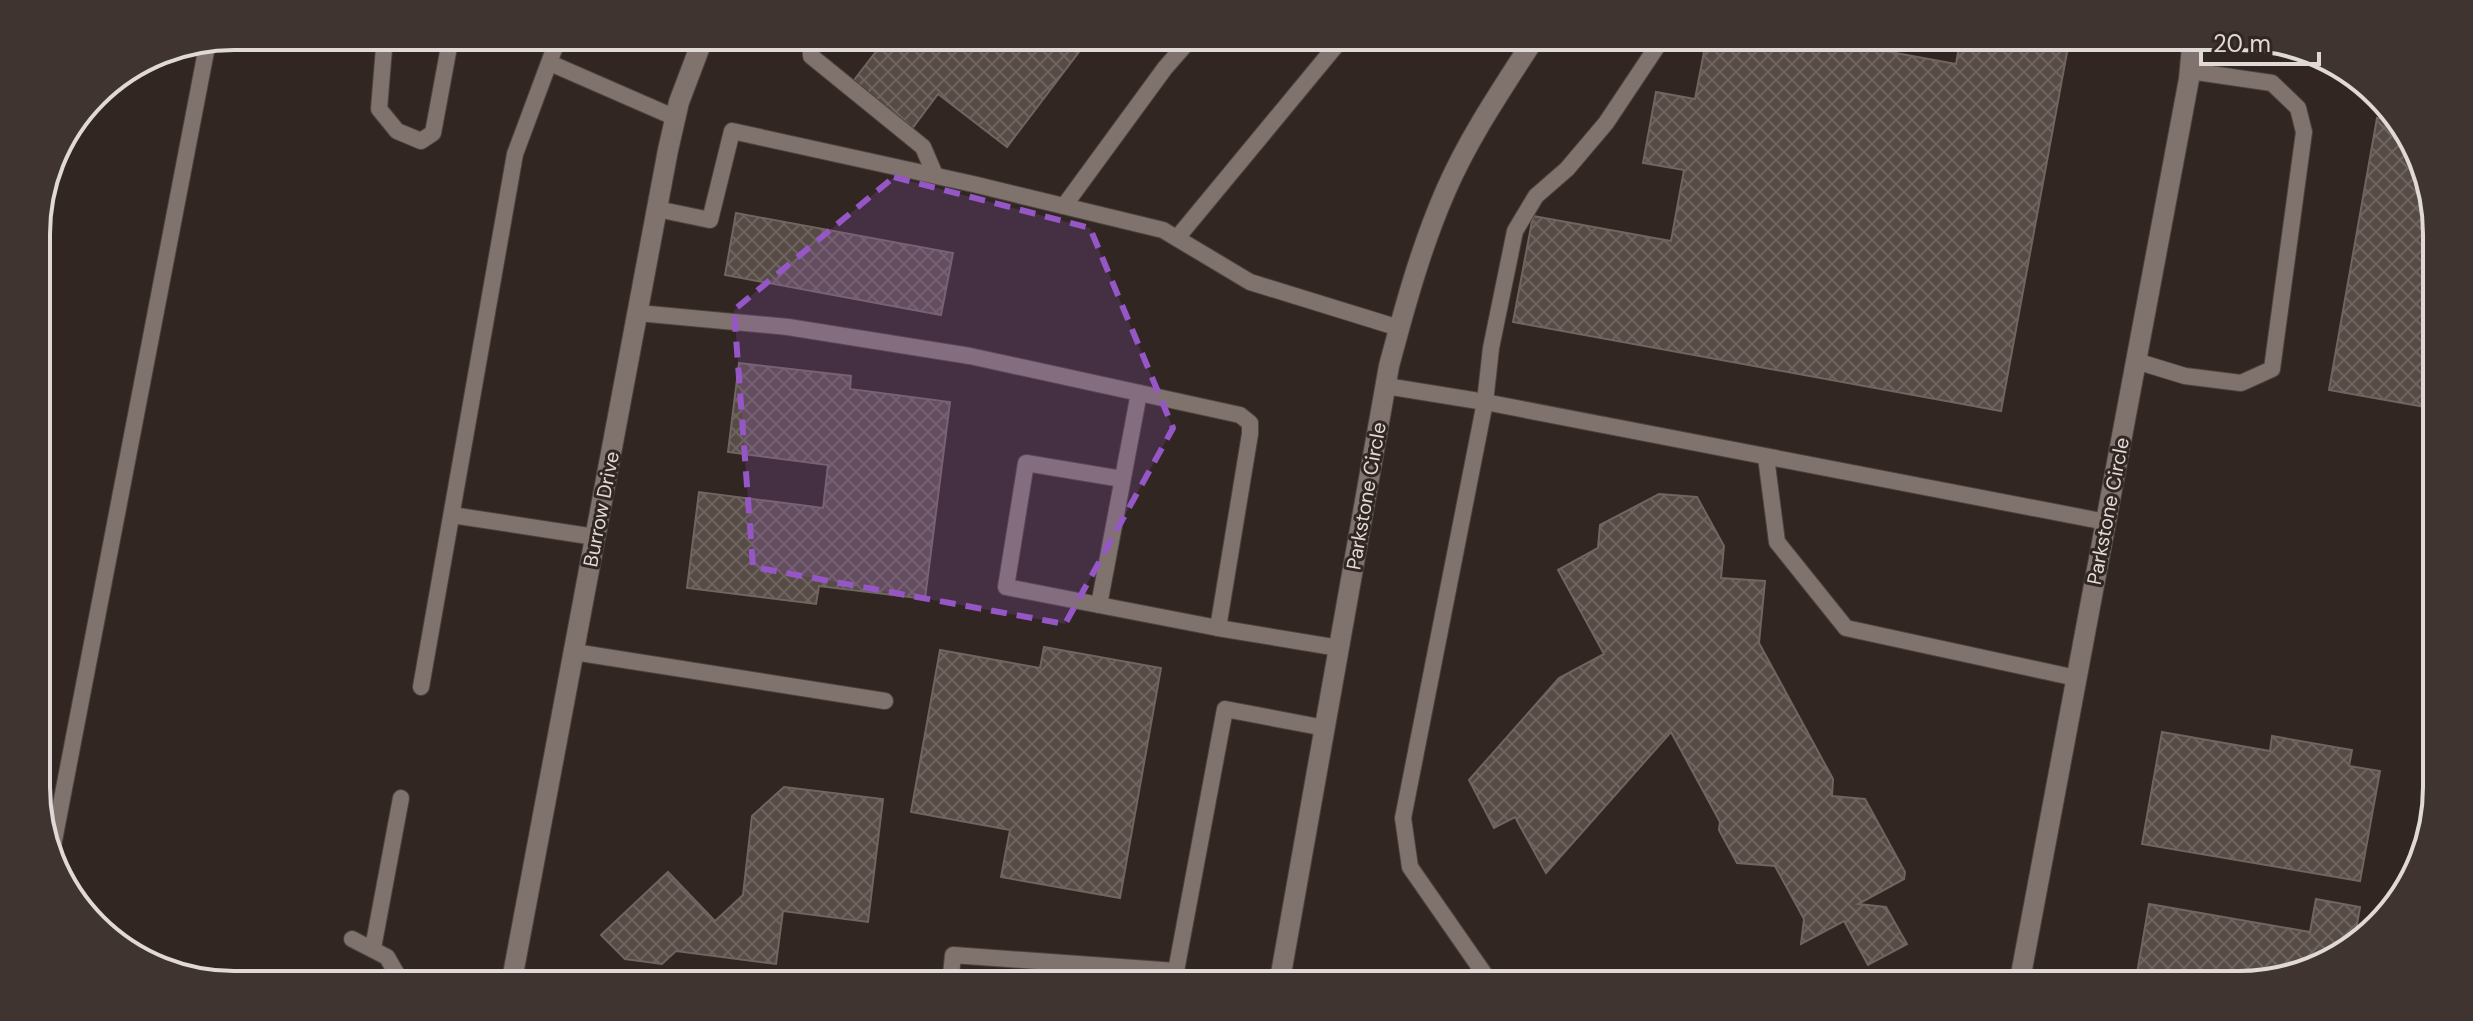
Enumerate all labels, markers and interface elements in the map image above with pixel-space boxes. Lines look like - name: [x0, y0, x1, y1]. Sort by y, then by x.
- scale bar: [2201, 16, 2319, 66]
- text: 20 m: [2213, 28, 2271, 59]
- street label: Parkstone Circle: [1340, 420, 1392, 572]
- street label: Parkstone Circle: [2081, 435, 2135, 587]
- street label: Burrow Drive: [577, 449, 625, 569]

